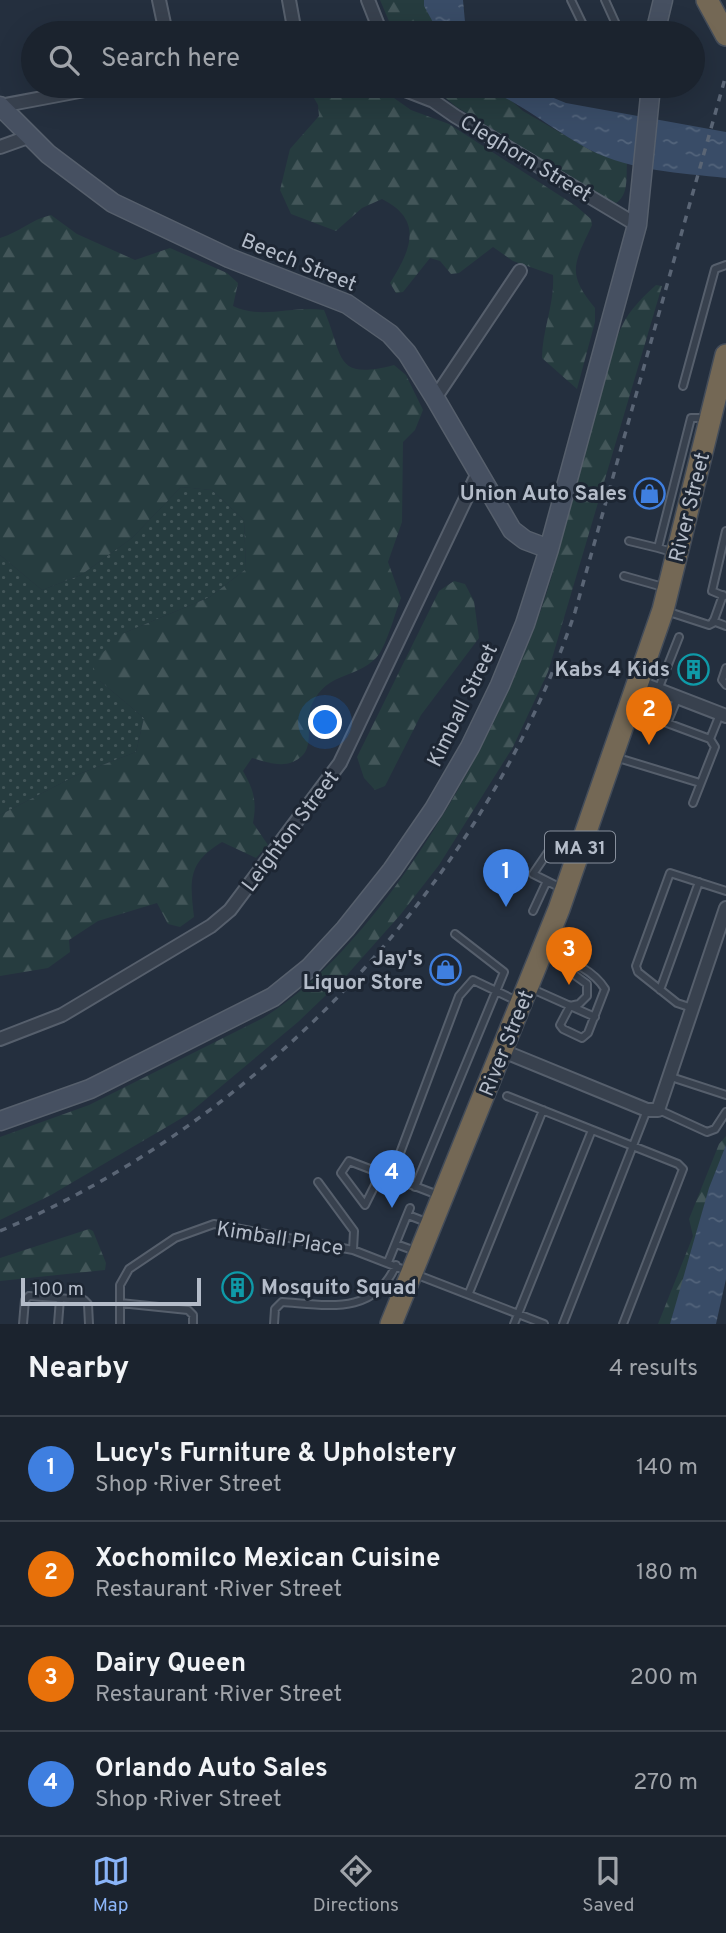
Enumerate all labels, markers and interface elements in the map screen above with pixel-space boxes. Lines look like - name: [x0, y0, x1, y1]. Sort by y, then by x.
- search box: [21, 21, 705, 98]
- icon: search: [45, 41, 83, 79]
- text: Search here: [101, 43, 240, 76]
- street label: Cleghorn Street: [454, 109, 596, 209]
- street label: Beech Street: [237, 228, 360, 299]
- street label: River Street: [664, 450, 717, 565]
- shop icon: Union Auto Sales: [633, 476, 667, 510]
- place label: Union Auto Sales: [460, 481, 627, 508]
- street label: Kimball Street: [422, 640, 505, 772]
- building icon: Kabs 4 Kids: [676, 652, 710, 686]
- place label: Kabs 4 Kids: [554, 657, 670, 684]
- pin: 2: [626, 687, 672, 745]
- your location: [308, 705, 342, 739]
- street label: Leighton Street: [237, 766, 346, 898]
- road number: MA 31: [545, 832, 615, 862]
- pin: 1: [483, 849, 529, 907]
- pin: 3: [546, 927, 592, 985]
- place label: Jay's Liquor Store: [303, 946, 423, 997]
- shop icon: Jay's Liquor Store: [429, 953, 463, 987]
- street label: River Street: [474, 986, 541, 1101]
- pin: 4: [369, 1150, 415, 1208]
- street label: Kimball Place: [214, 1216, 345, 1263]
- building icon: Mosquito Squad: [221, 1270, 255, 1304]
- scale bar: [21, 1275, 201, 1307]
- place label: Mosquito Squad: [261, 1275, 417, 1302]
- text: 100 m: [32, 1278, 84, 1302]
- text: Nearby: [28, 1351, 129, 1388]
- text: 4 results: [609, 1355, 698, 1384]
- text: Lucy's Furniture & Upholstery: [95, 1438, 457, 1471]
- text: 1: [46, 1454, 56, 1483]
- text: 140 m: [636, 1454, 698, 1483]
- text: Shop · River Street: [95, 1471, 282, 1500]
- text: Xochomilco Mexican Cuisine: [95, 1543, 440, 1576]
- text: 2: [44, 1559, 58, 1588]
- text: 180 m: [636, 1559, 698, 1588]
- text: Restaurant · River Street: [95, 1576, 342, 1605]
- text: Dairy Queen: [95, 1648, 246, 1681]
- text: 3: [44, 1664, 58, 1693]
- text: 200 m: [630, 1664, 698, 1693]
- text: Restaurant · River Street: [95, 1681, 342, 1710]
- text: Orlando Auto Sales: [95, 1753, 328, 1786]
- text: 4: [44, 1769, 58, 1798]
- text: 270 m: [633, 1769, 698, 1798]
- text: Shop · River Street: [95, 1786, 282, 1815]
- tab: Map: [92, 1852, 130, 1918]
- tab: Directions: [313, 1852, 399, 1918]
- tab: Saved: [582, 1852, 634, 1918]

